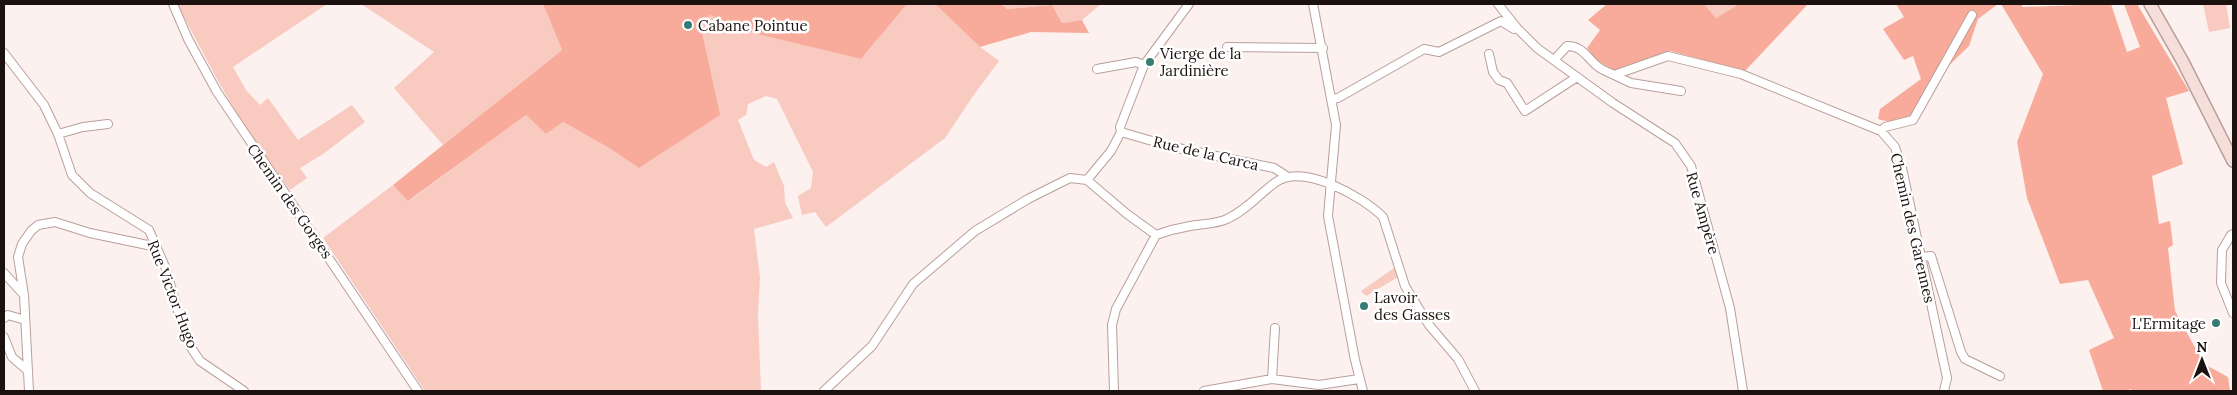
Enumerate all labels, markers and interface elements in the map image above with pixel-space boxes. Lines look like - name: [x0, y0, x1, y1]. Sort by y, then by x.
- place label: Cabane Pointue: [698, 16, 808, 35]
- marker: Cabane Pointue: [682, 19, 694, 31]
- place label: Vierge de la Jardinière: [1159, 44, 1242, 80]
- marker: Vierge de la Jardinière: [1144, 56, 1156, 68]
- street label: Rue de la Carca: [1151, 132, 1261, 174]
- street label: Chemin des Gorges: [243, 140, 337, 262]
- street label: Chemin des Garennes: [1887, 151, 1940, 305]
- street label: Rue Ampère: [1682, 170, 1724, 256]
- street label: Rue Victor Hugo: [144, 237, 202, 351]
- place label: Lavoir des Gasses: [1374, 288, 1450, 324]
- marker: Lavoir des Gasses: [1358, 300, 1370, 312]
- place label: L'Ermitage: [2132, 314, 2206, 333]
- marker: L'Ermitage: [2210, 317, 2222, 329]
- north arrow: [2177, 335, 2227, 385]
- text: N: [2197, 338, 2208, 356]

